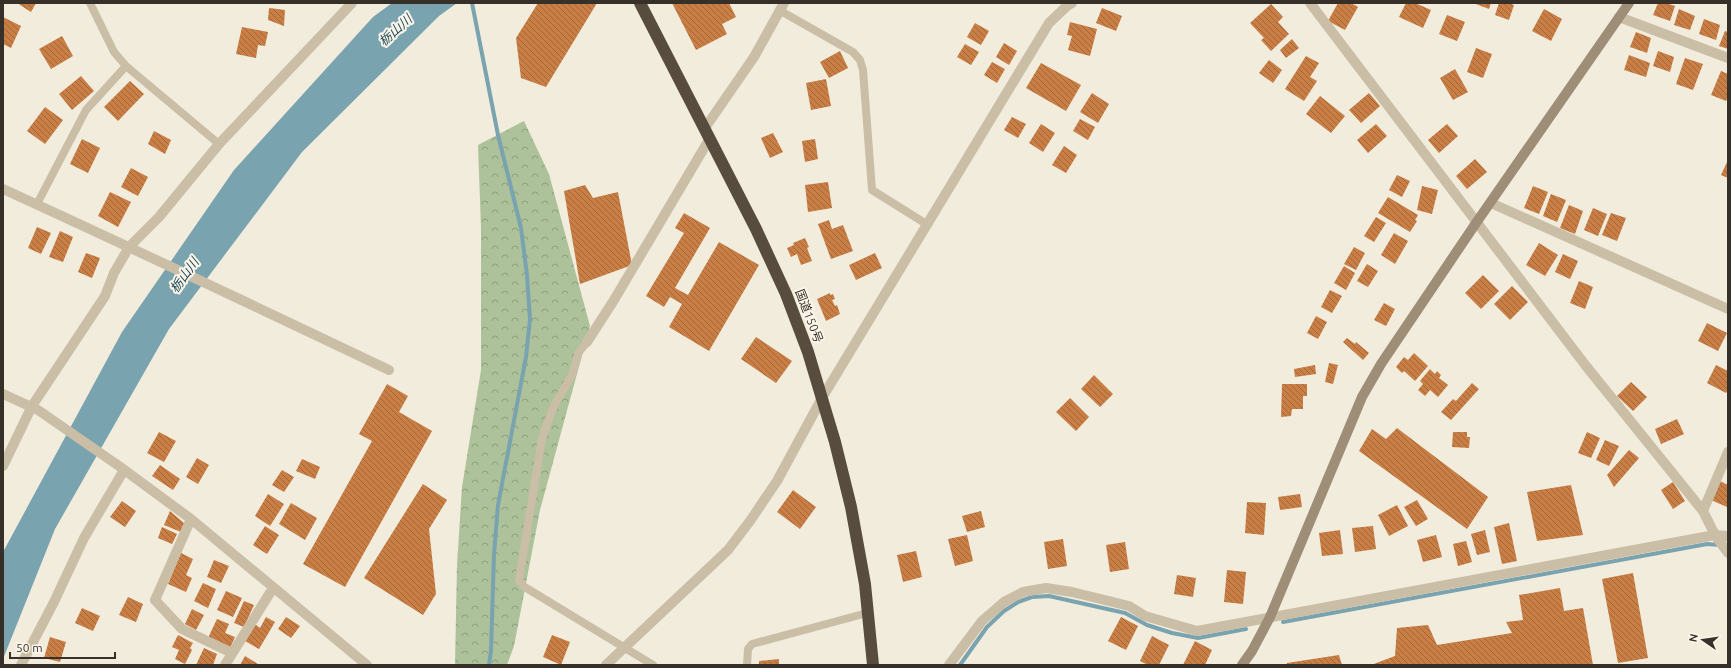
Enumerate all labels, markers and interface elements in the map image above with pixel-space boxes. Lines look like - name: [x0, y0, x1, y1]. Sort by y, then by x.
- water label: 栃山川: [376, 10, 416, 48]
- water label: 栃山川: [167, 253, 202, 295]
- street label: 国道150号: [793, 287, 826, 344]
- north arrow: [1683, 620, 1723, 660]
- text: N: [1686, 632, 1700, 643]
- scale bar: [10, 634, 115, 660]
- text: 50 m: [16, 641, 43, 654]

